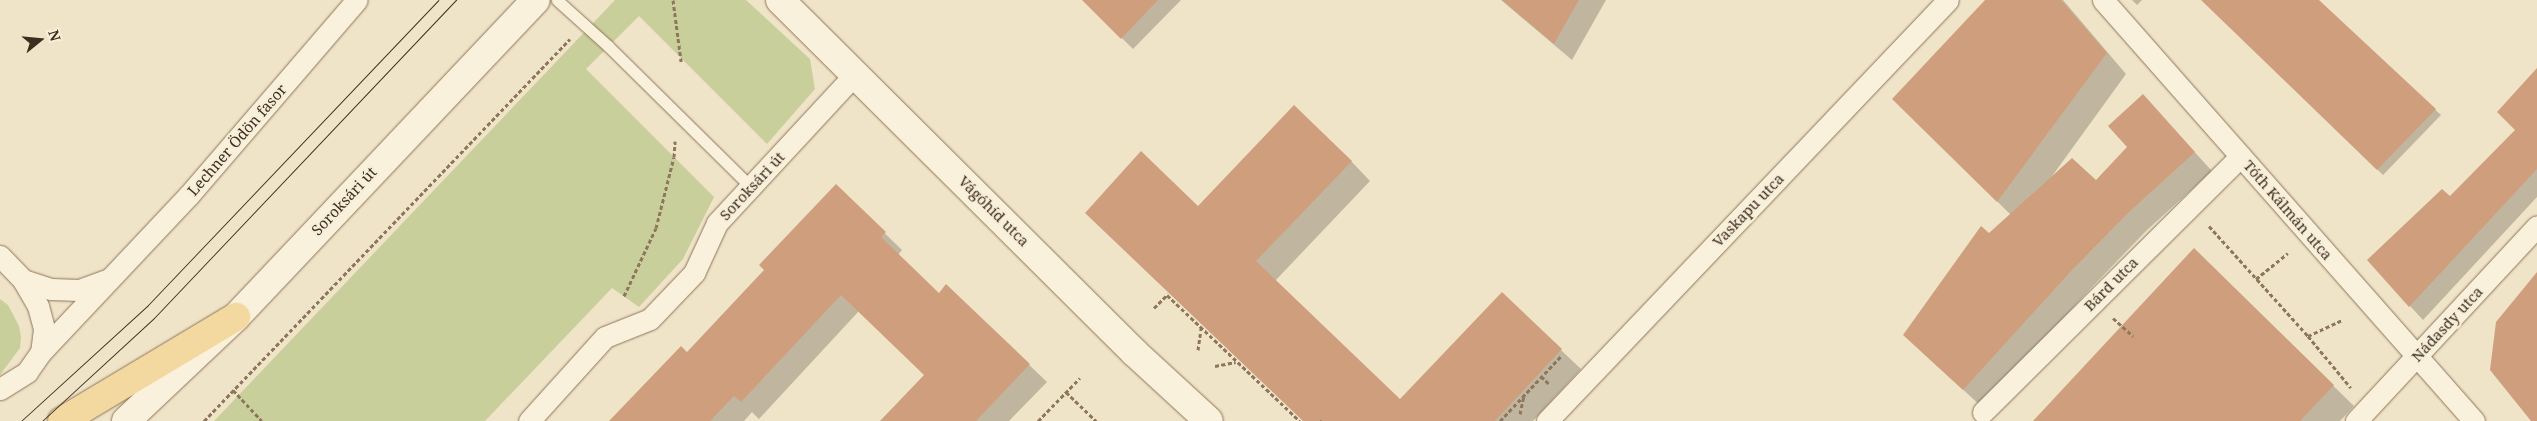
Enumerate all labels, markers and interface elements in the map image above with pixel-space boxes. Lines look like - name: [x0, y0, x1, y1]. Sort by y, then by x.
- north arrow: [15, 15, 65, 65]
- text: N: [44, 27, 66, 44]
- street label: Lechner Ödön fasor: [184, 81, 290, 199]
- street label: Soroksári út: [716, 148, 788, 224]
- street label: Tóth Kálmán utca: [2240, 156, 2336, 264]
- street label: Soroksári út: [308, 163, 380, 239]
- street label: Vaskapu utca: [1709, 170, 1787, 250]
- street label: Vágóhíd utca: [955, 172, 1033, 250]
- street label: Bárd utca: [2080, 253, 2142, 315]
- street label: Nádasdy utca: [2408, 283, 2486, 365]

